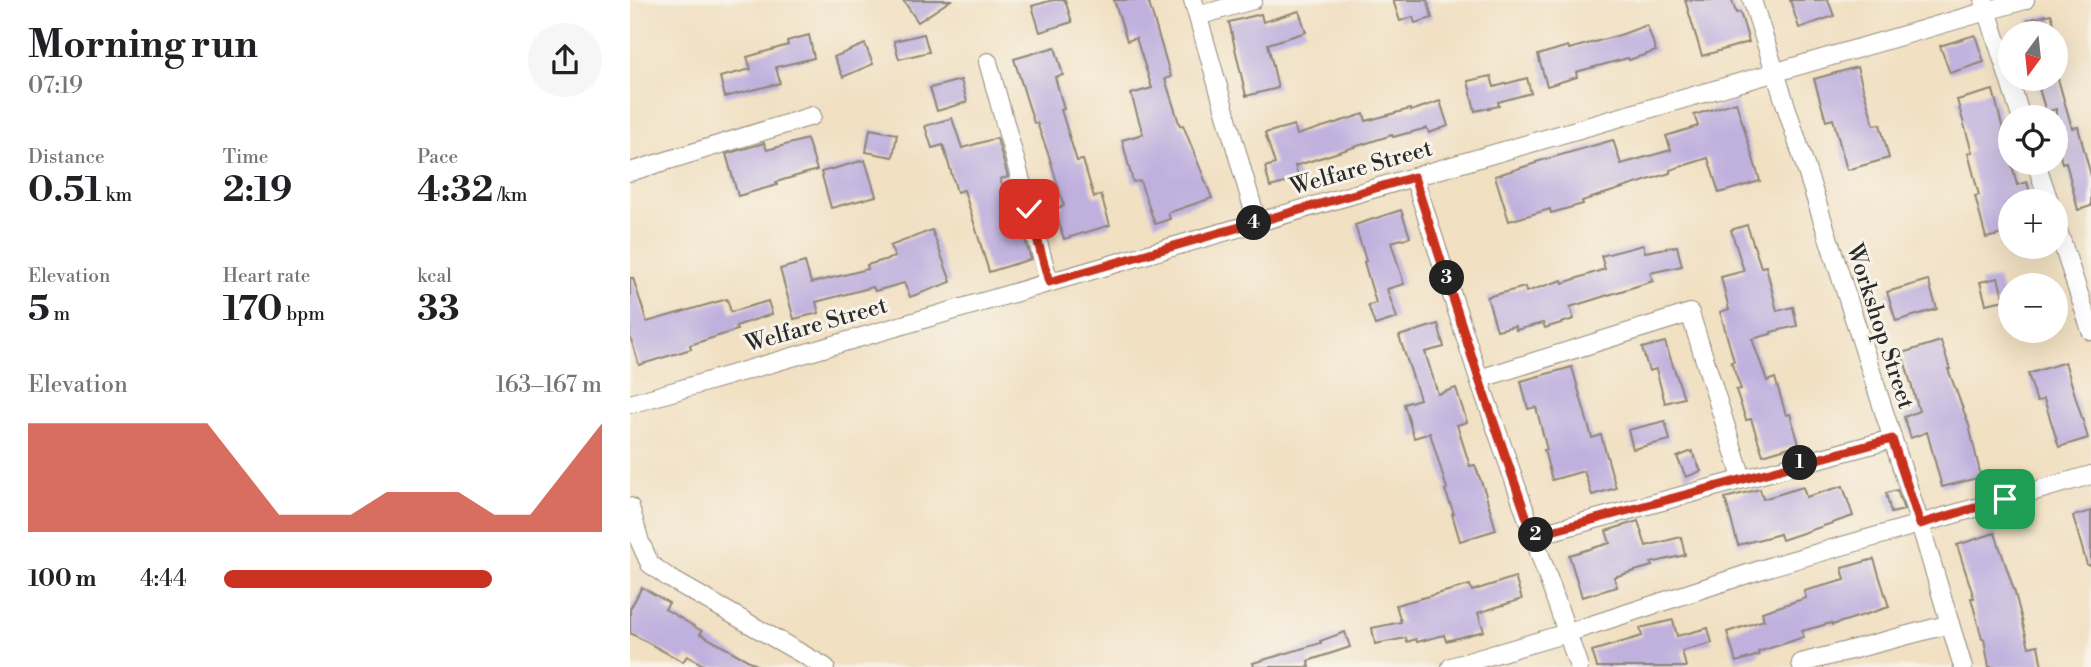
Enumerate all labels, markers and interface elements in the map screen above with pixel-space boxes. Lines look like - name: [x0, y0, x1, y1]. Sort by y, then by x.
- north arrow: [1998, 21, 2068, 91]
- map controls: [1998, 21, 2068, 343]
- text: Morning run: [28, 22, 258, 69]
- button: share: [528, 23, 602, 97]
- text: 07:19: [28, 72, 83, 100]
- button: locate: [1998, 105, 2068, 175]
- street label: Welfare Street: [1286, 134, 1435, 202]
- text: Distance: [28, 145, 105, 169]
- text: Time: [223, 145, 268, 169]
- text: Pace: [417, 145, 458, 169]
- text: 0.51: [28, 169, 102, 212]
- text: 2:19: [223, 169, 292, 212]
- text: 4:32: [417, 169, 493, 212]
- pin: [999, 179, 1059, 239]
- text: km: [102, 183, 132, 207]
- text: /km: [493, 183, 527, 207]
- button: +: [1998, 189, 2068, 259]
- icon: check: [1010, 190, 1048, 228]
- pin: 4: [1236, 206, 1272, 241]
- text: 4: [1247, 210, 1260, 234]
- street label: Workshop Street: [1840, 239, 1920, 412]
- pin: 3: [1430, 260, 1464, 296]
- text: Elevation: [28, 264, 110, 288]
- text: Heart rate: [223, 264, 310, 288]
- text: kcal: [417, 264, 452, 288]
- text: 3: [1441, 265, 1452, 289]
- button: −: [1998, 273, 2068, 343]
- text: 5: [28, 288, 50, 331]
- text: 170: [223, 288, 282, 331]
- text: 33: [417, 288, 459, 331]
- street label: Welfare Street: [741, 291, 890, 359]
- text: m: [50, 302, 70, 326]
- text: bpm: [282, 302, 325, 326]
- text: Elevation: [28, 371, 128, 399]
- text: 163–167 m: [496, 371, 602, 399]
- pin: 1: [1782, 446, 1818, 480]
- text: 1: [1795, 450, 1804, 474]
- pin: [1975, 469, 2035, 529]
- icon: arrive: [1986, 480, 2024, 518]
- pin: 2: [1518, 518, 1553, 552]
- text: 2: [1530, 522, 1541, 546]
- text: 100 m: [28, 565, 96, 593]
- text: 4:44: [140, 565, 187, 593]

